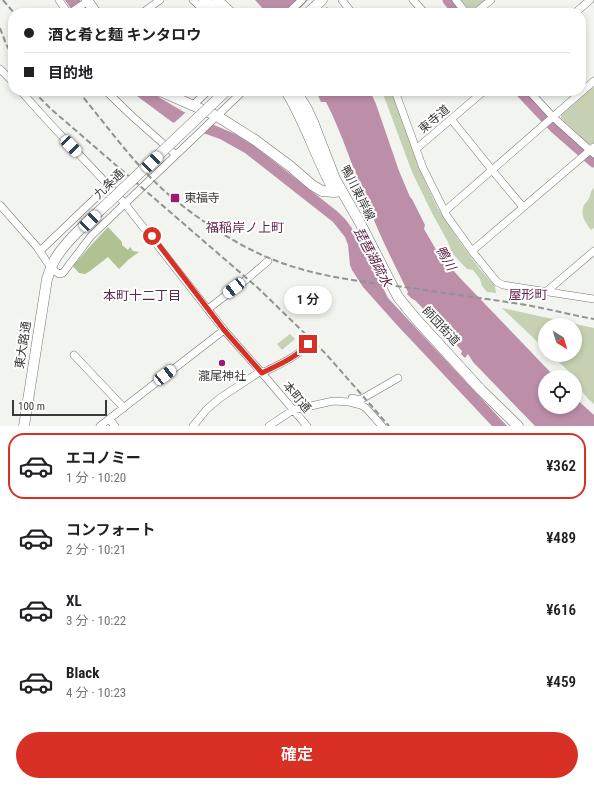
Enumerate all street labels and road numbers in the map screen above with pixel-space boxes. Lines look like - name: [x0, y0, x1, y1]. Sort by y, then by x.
- street label: 東寺道: [416, 102, 452, 136]
- street label: 鴨川東岸線: [338, 163, 378, 223]
- street label: 九条通: [91, 166, 127, 202]
- street label: 師団街道: [420, 304, 462, 348]
- street label: 東大路通: [12, 320, 34, 370]
- street label: 本町通: [280, 379, 314, 415]

